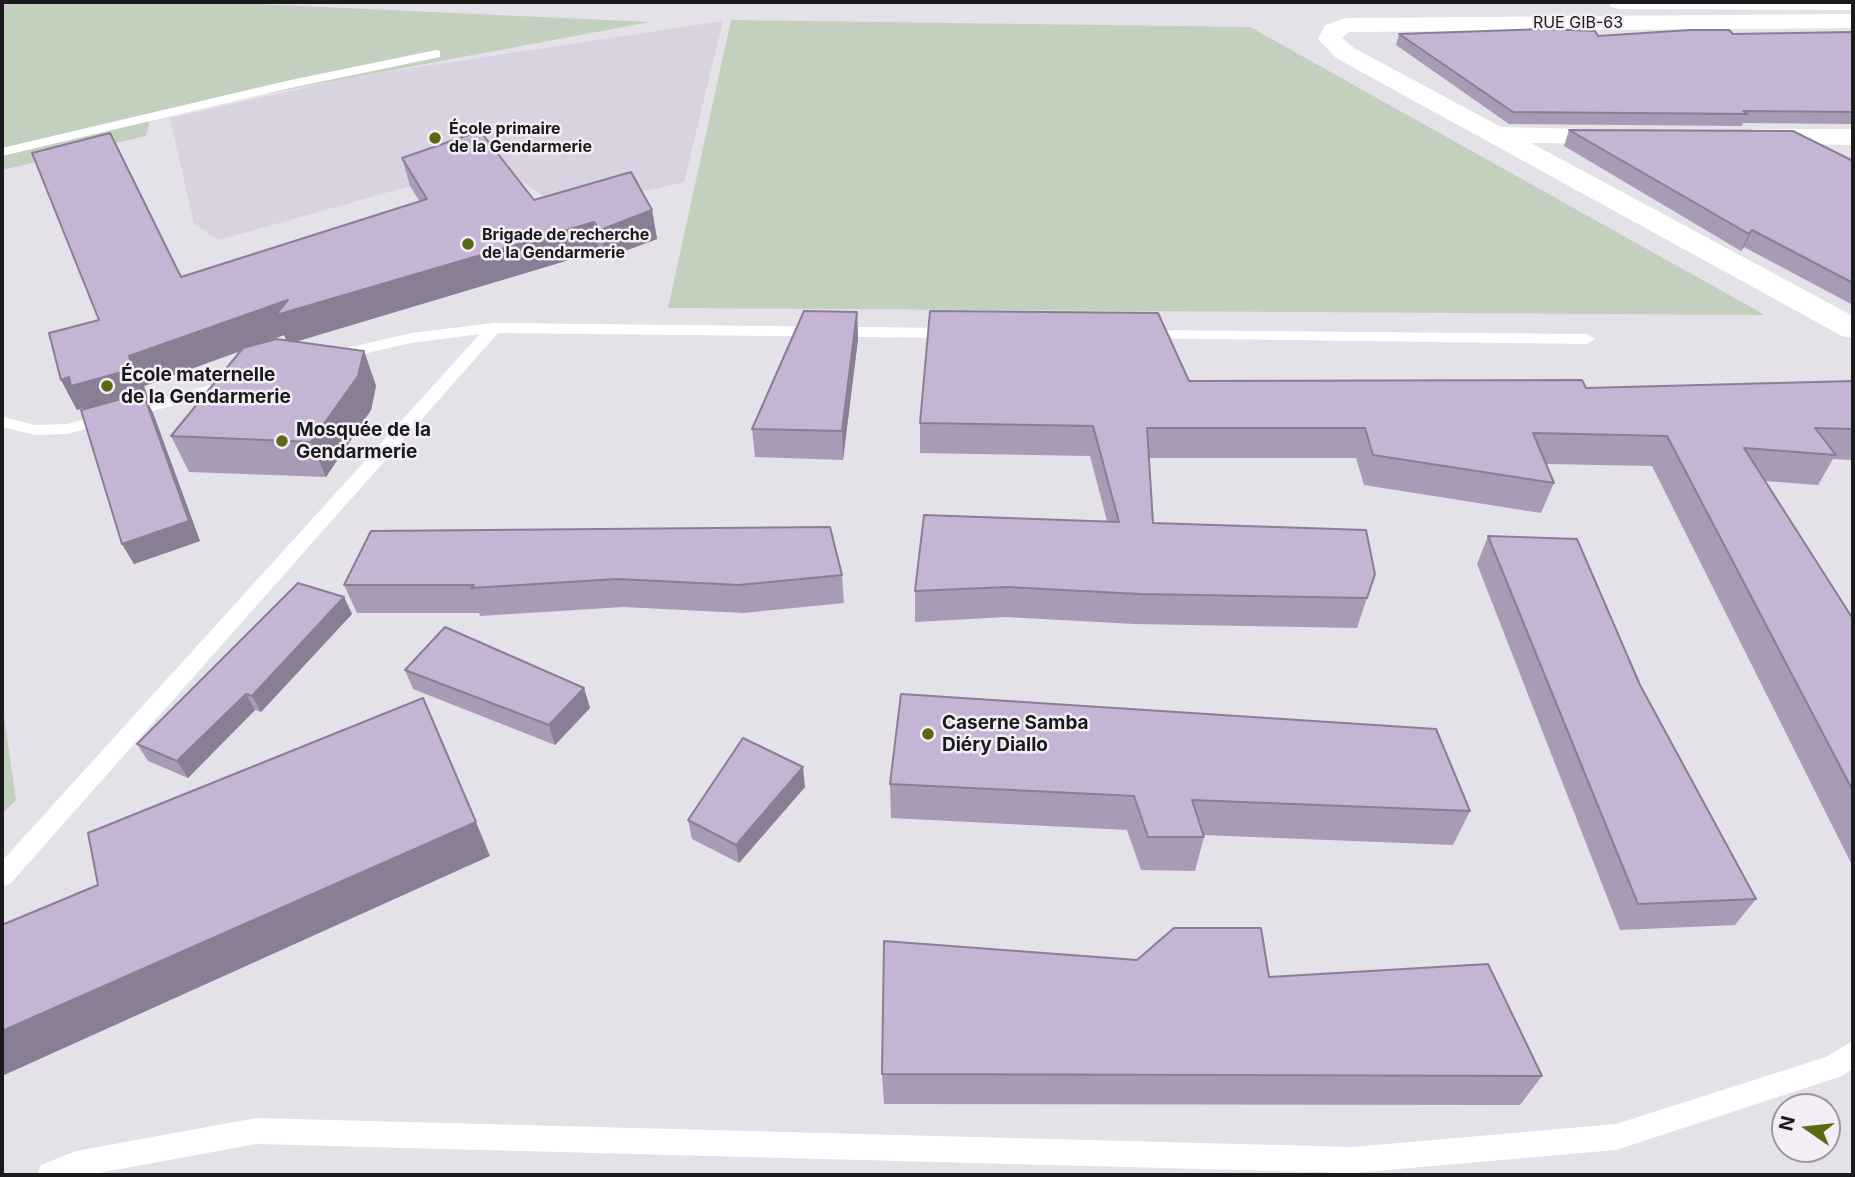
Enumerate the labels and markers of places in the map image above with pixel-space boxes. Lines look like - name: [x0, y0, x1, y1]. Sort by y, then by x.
- place label: École primaire de la Gendarmerie: [449, 119, 592, 157]
- marker: École primaire de la Gendarmerie: [427, 130, 443, 146]
- place label: Brigade de recherche de la Gendarmerie: [482, 225, 649, 263]
- marker: Brigade de recherche de la Gendarmerie: [460, 236, 476, 252]
- place label: École maternelle de la Gendarmerie: [121, 364, 291, 408]
- marker: École maternelle de la Gendarmerie: [99, 378, 115, 394]
- place label: Mosquée de la Gendarmerie: [296, 419, 431, 463]
- marker: Mosquée de la Gendarmerie: [274, 433, 290, 449]
- place label: Caserne Samba Diéry Diallo: [942, 712, 1089, 756]
- marker: Caserne Samba Diéry Diallo: [920, 726, 936, 742]

